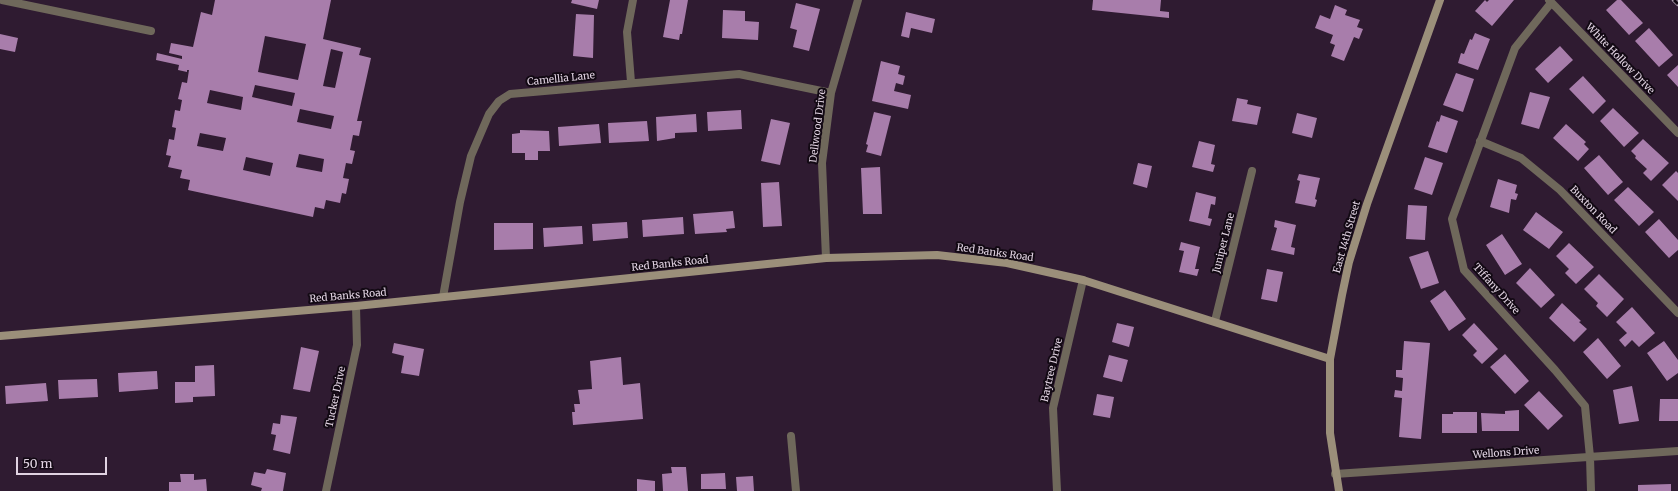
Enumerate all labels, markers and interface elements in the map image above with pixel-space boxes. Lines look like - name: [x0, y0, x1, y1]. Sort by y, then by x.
- street label: White Hollow Drive: [1583, 21, 1657, 97]
- street label: Camellia Lane: [527, 69, 595, 89]
- street label: Dellwood Drive: [808, 89, 828, 163]
- street label: Buxton Road: [1567, 184, 1619, 236]
- street label: East 14th Street: [1331, 199, 1363, 275]
- street label: Juniper Lane: [1211, 212, 1237, 274]
- street label: Red Banks Road: [956, 242, 1034, 264]
- street label: Red Banks Road: [631, 254, 709, 274]
- street label: Tiffany Drive: [1470, 261, 1522, 317]
- street label: Red Banks Road: [309, 287, 387, 305]
- street label: Baytree Drive: [1039, 337, 1065, 403]
- street label: Tucker Drive: [324, 365, 348, 429]
- street label: Wellons Drive: [1472, 445, 1540, 461]
- scale bar: [18, 449, 109, 475]
- text: 50 m: [23, 456, 52, 471]

